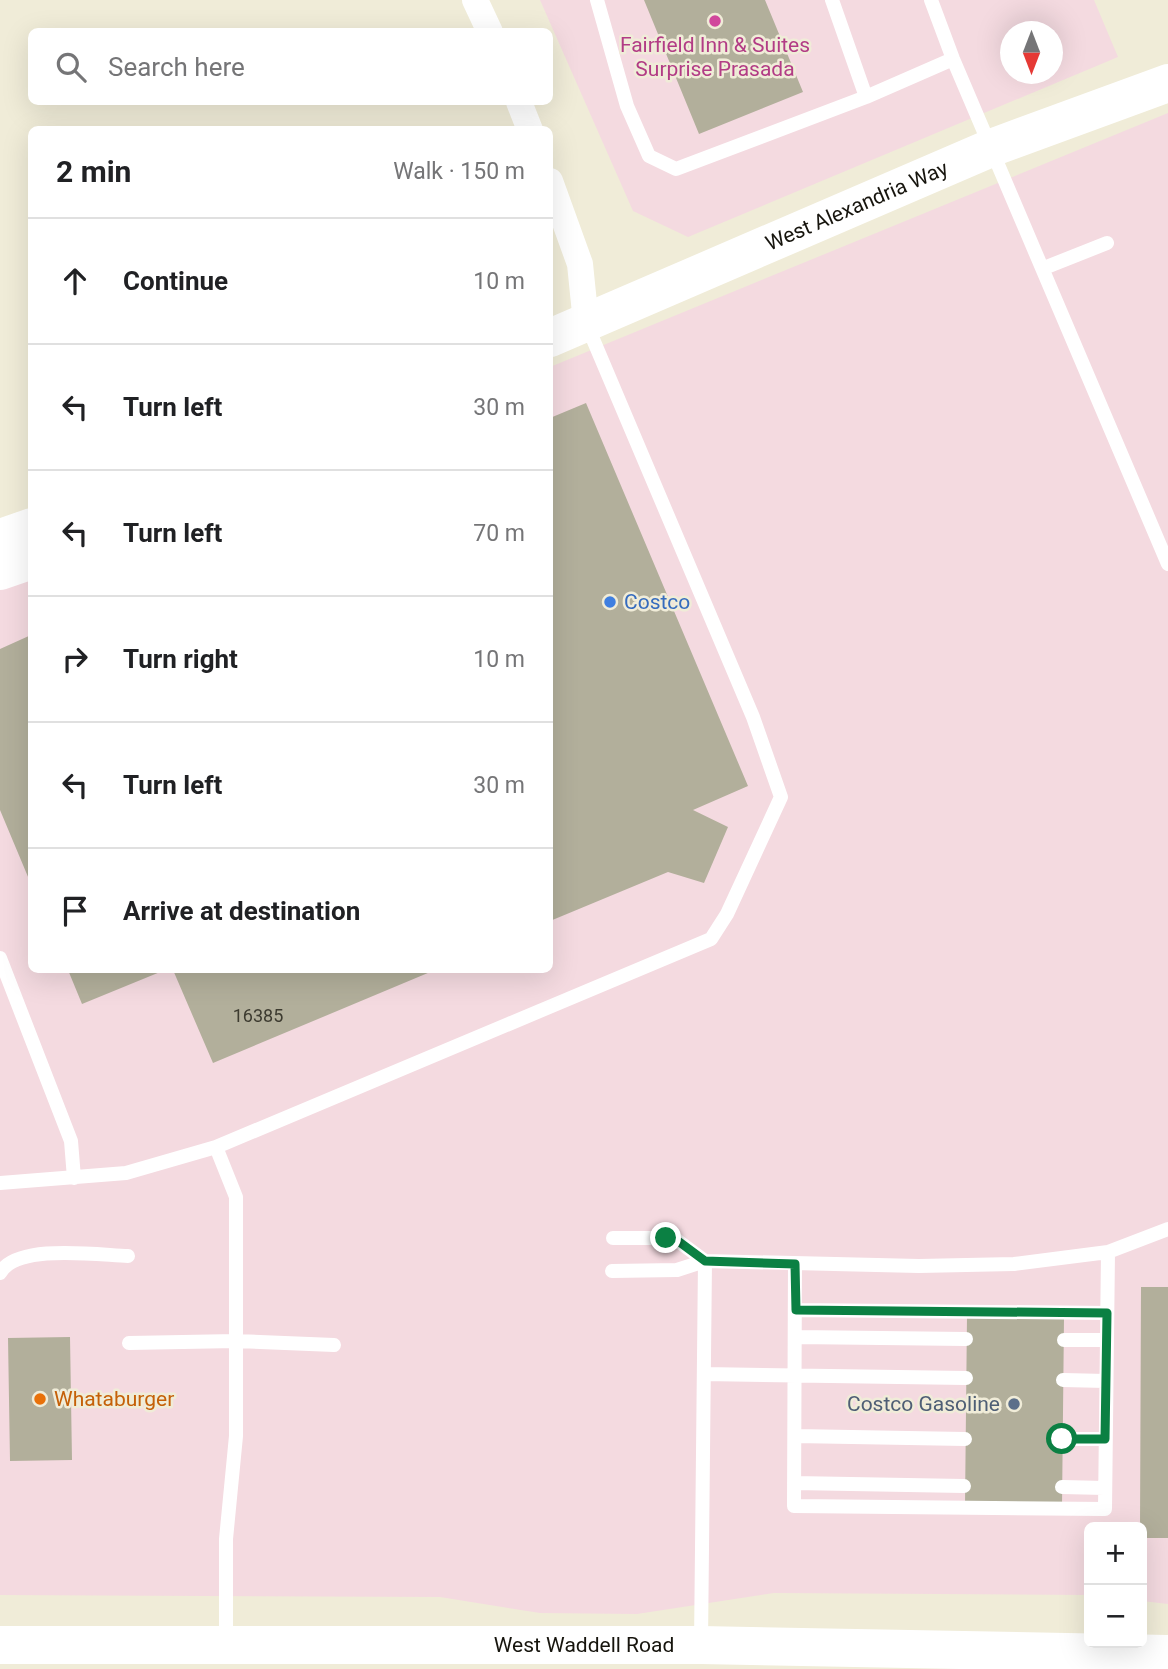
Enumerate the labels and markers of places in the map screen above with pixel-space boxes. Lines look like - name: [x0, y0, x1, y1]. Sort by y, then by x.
- marker: Fairfield Inn & Suites Surprise Prasada: [707, 13, 723, 29]
- place label: Fairfield Inn & Suites Surprise Prasada: [620, 33, 810, 81]
- place label: Costco: [624, 590, 690, 614]
- marker: Costco: [602, 594, 618, 610]
- place label: Whataburger: [54, 1387, 174, 1411]
- marker: Whataburger: [32, 1391, 48, 1407]
- place label: Costco Gasoline: [847, 1392, 1000, 1416]
- marker: Costco Gasoline: [1006, 1396, 1022, 1412]

